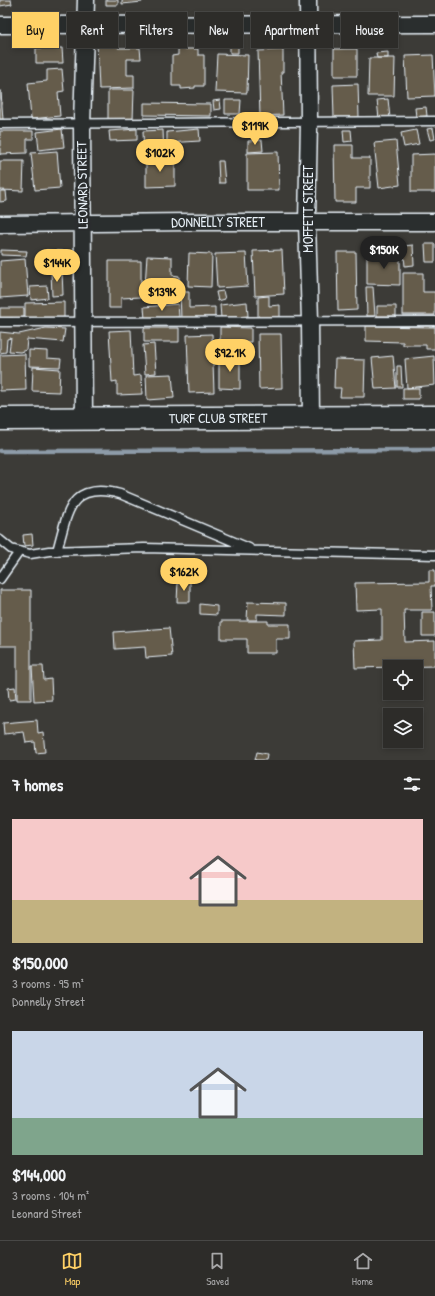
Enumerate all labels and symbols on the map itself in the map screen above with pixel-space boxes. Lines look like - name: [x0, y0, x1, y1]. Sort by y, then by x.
- pin: $119K: [227, 112, 283, 146]
- pin: $102K: [132, 139, 188, 173]
- street label: LEONARD STREET: [71, 140, 92, 229]
- street label: MOFFETT STREET: [298, 165, 317, 253]
- street label: DONNELLY STREET: [171, 212, 265, 231]
- pin: $150K: [356, 236, 412, 270]
- pin: $144K: [29, 249, 85, 283]
- pin: $139K: [134, 278, 190, 312]
- pin: $92.1K: [197, 339, 263, 373]
- street label: TURF CLUB STREET: [169, 408, 268, 427]
- pin: $162K: [156, 558, 212, 592]

